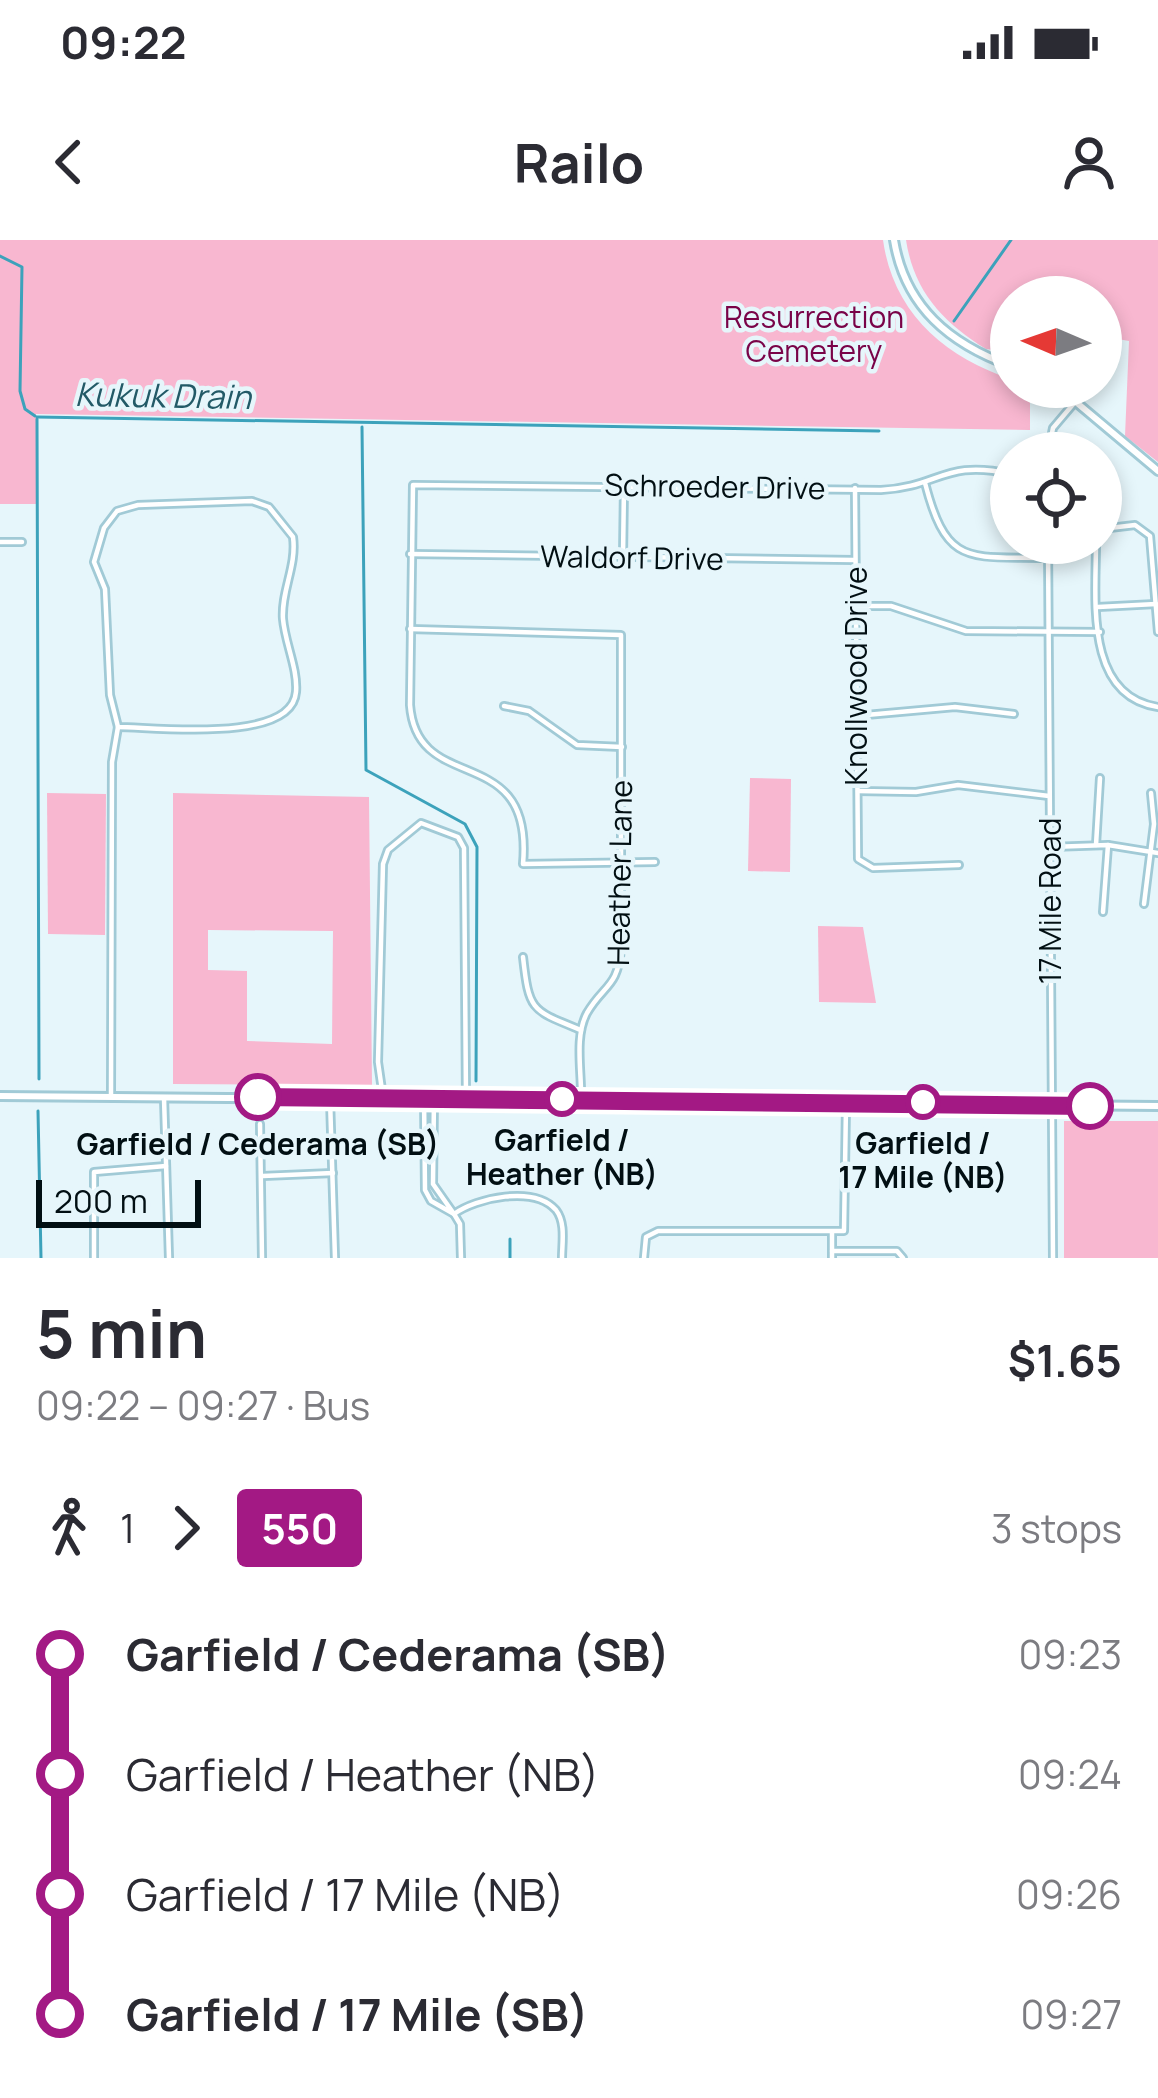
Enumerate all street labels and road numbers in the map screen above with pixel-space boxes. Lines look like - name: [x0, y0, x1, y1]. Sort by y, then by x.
- street label: Schroeder Drive: [604, 464, 826, 508]
- street label: Waldorf Drive: [540, 535, 724, 579]
- street label: Knollwood Drive: [835, 566, 876, 786]
- street label: Heather Lane: [597, 780, 641, 966]
- street label: 17 Mile Road: [1029, 818, 1070, 984]

